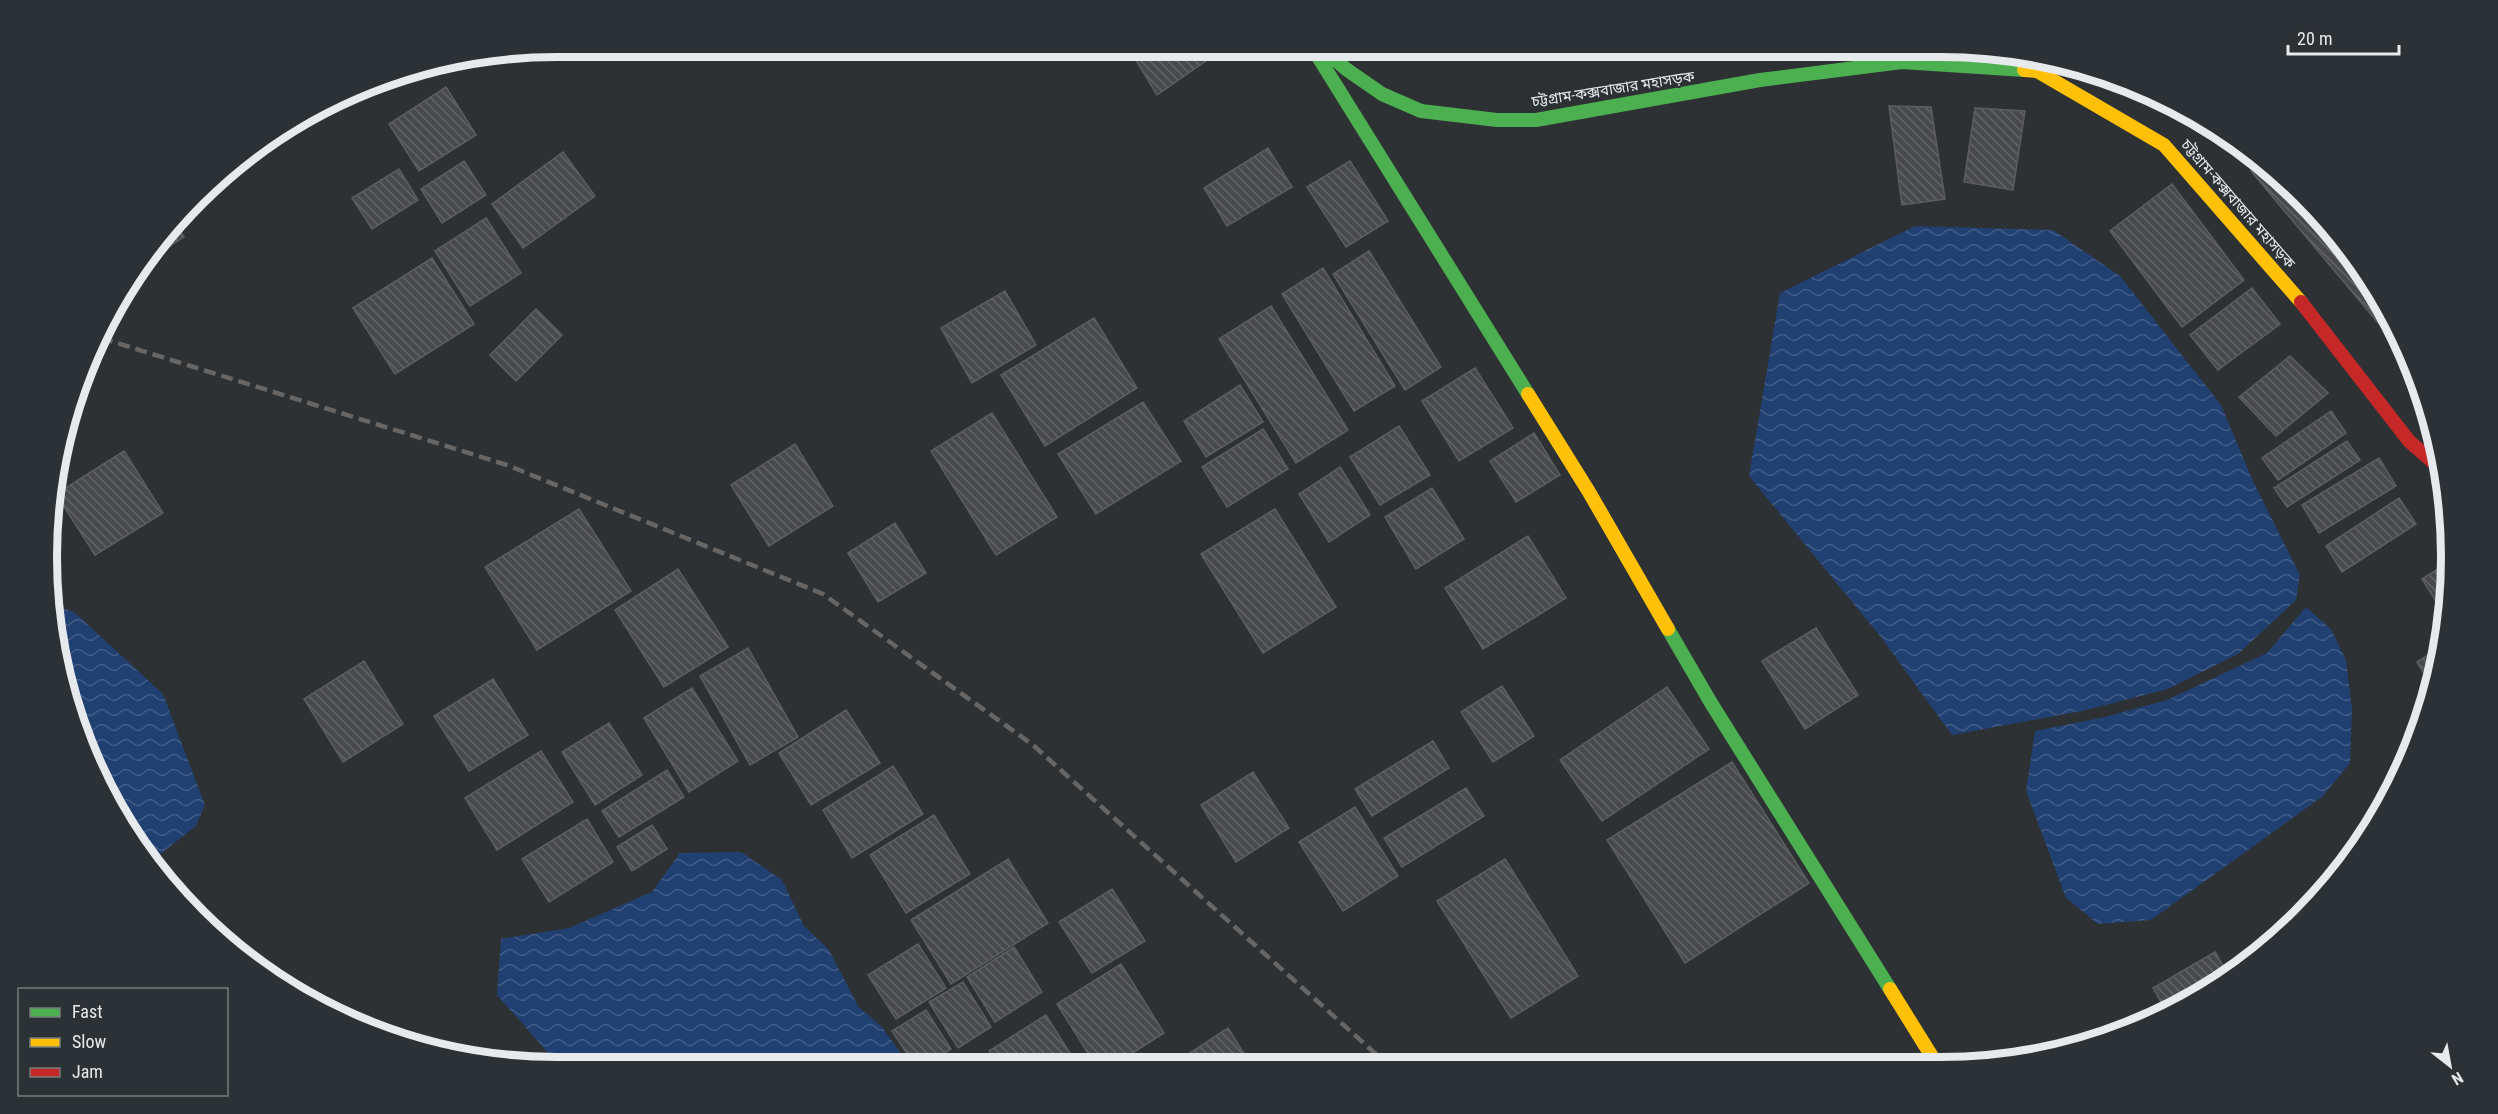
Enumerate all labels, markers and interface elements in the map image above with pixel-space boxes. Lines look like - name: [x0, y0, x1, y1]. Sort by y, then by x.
- scale bar: [2288, 18, 2399, 56]
- text: 20 m: [2297, 28, 2332, 49]
- street label: চট্টগ্রাম-কক্সবাজার মহাসড়ক: [1529, 67, 1697, 111]
- street label: চট্টগ্রাম-কক্সবাজার মহাসড়ক: [2176, 135, 2299, 273]
- legend: [18, 988, 228, 1096]
- text: Fast: [72, 1001, 103, 1022]
- text: Slow: [72, 1031, 107, 1052]
- north arrow: [2420, 1036, 2480, 1096]
- text: Jam: [72, 1061, 103, 1082]
- text: N: [2448, 1068, 2467, 1089]

